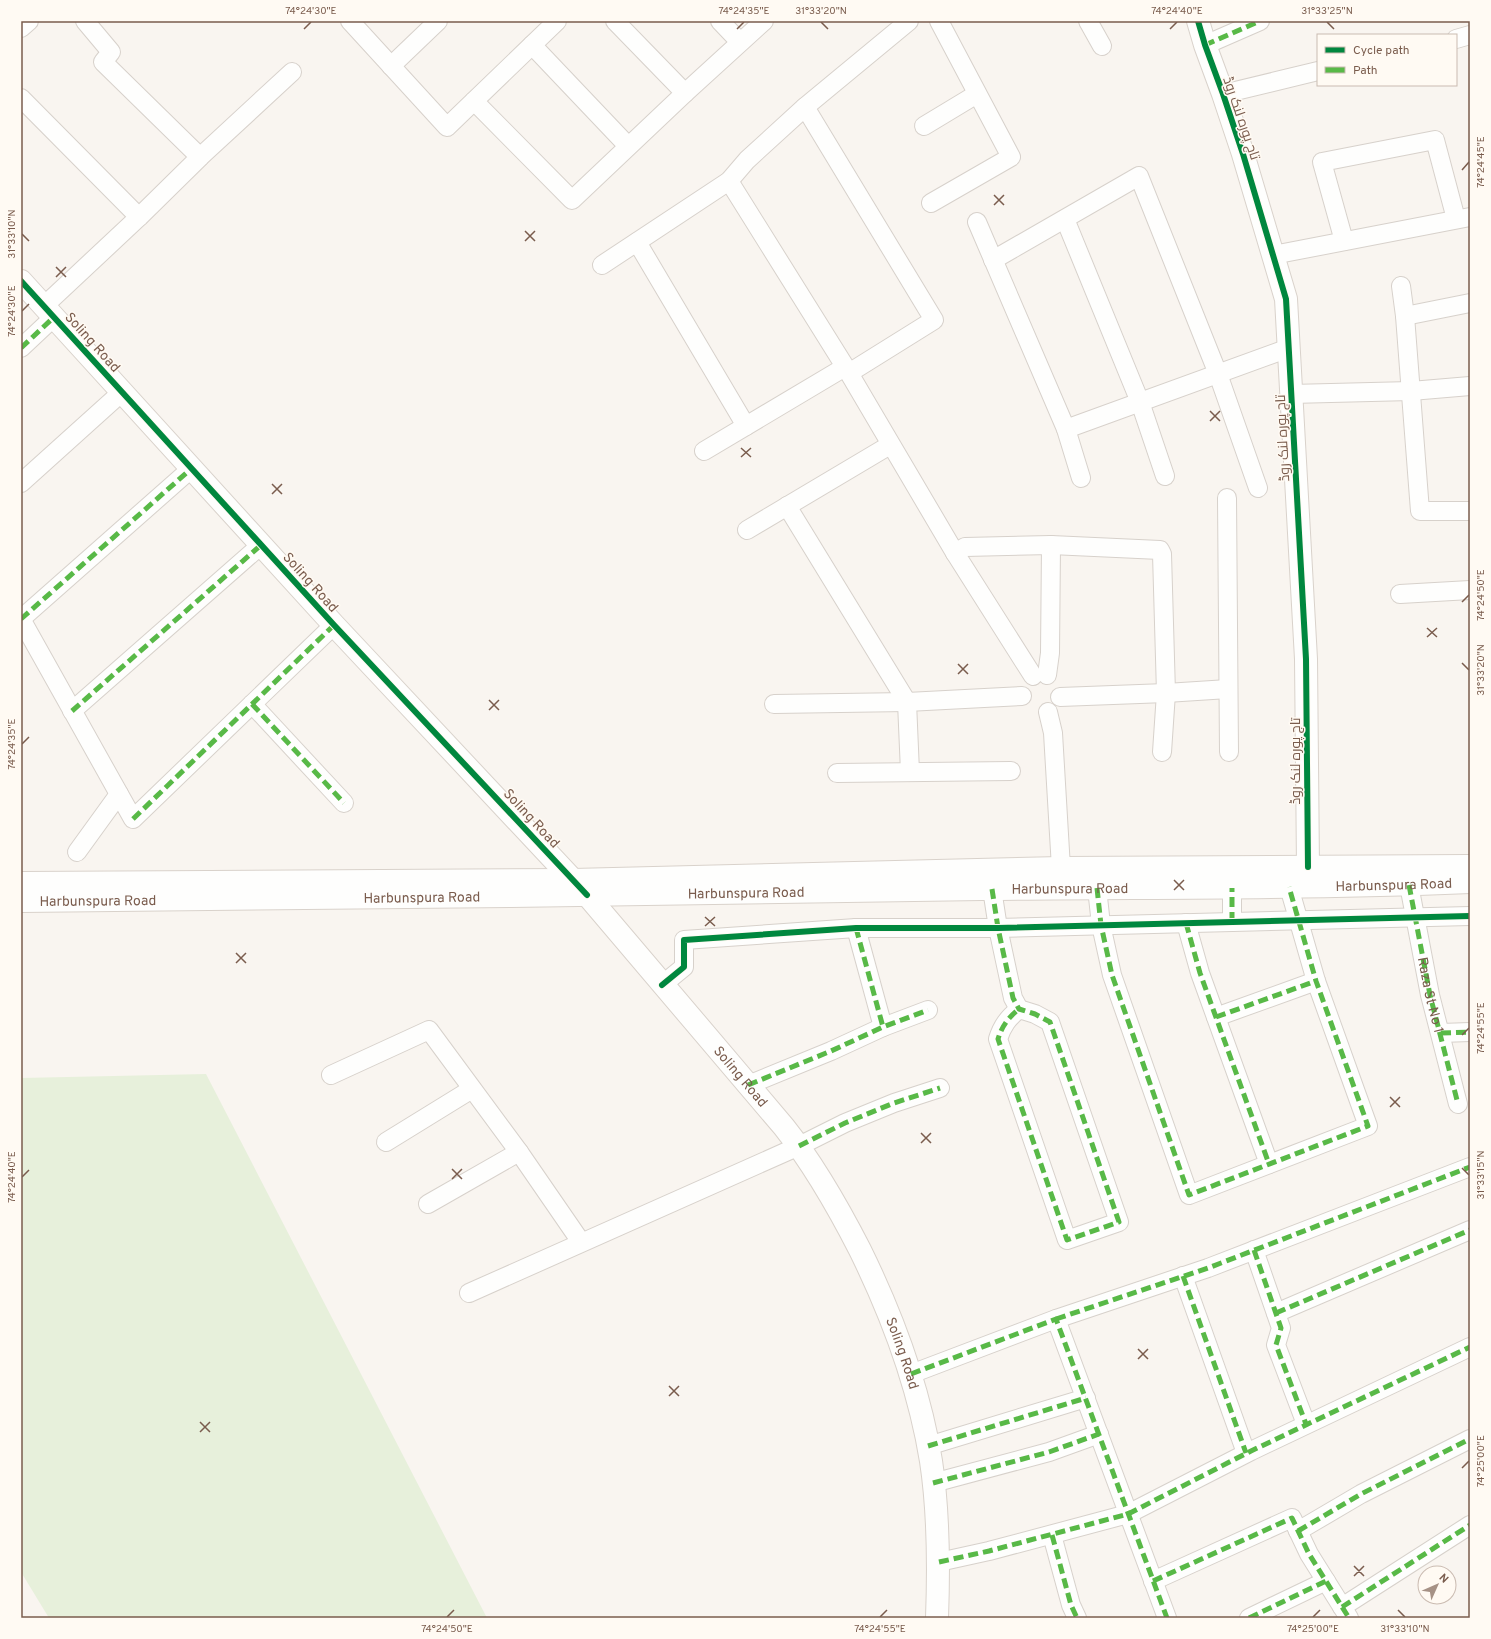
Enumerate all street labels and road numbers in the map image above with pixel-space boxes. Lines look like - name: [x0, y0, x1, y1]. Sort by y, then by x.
- street label: تاج پورہ لنک روڈ: [1218, 75, 1263, 163]
- street label: Soling Road: [61, 310, 123, 377]
- street label: تاج پورہ لنک روڈ: [1273, 394, 1294, 482]
- street label: Soling Road: [279, 550, 341, 617]
- street label: تاج پورہ لنک روڈ: [1288, 717, 1305, 805]
- street label: Soling Road: [499, 786, 563, 852]
- street label: Harbunspura Road: [1335, 876, 1453, 896]
- street label: Harbunspura Road: [1011, 881, 1128, 899]
- street label: Harbunspura Road: [688, 885, 805, 904]
- street label: Harbunspura Road: [363, 889, 481, 908]
- street label: Harbunspura Road: [40, 893, 156, 911]
- street label: Raza St No 1: [1413, 956, 1446, 1035]
- street label: Soling Road: [709, 1043, 771, 1111]
- street label: Soling Road: [881, 1315, 921, 1391]

